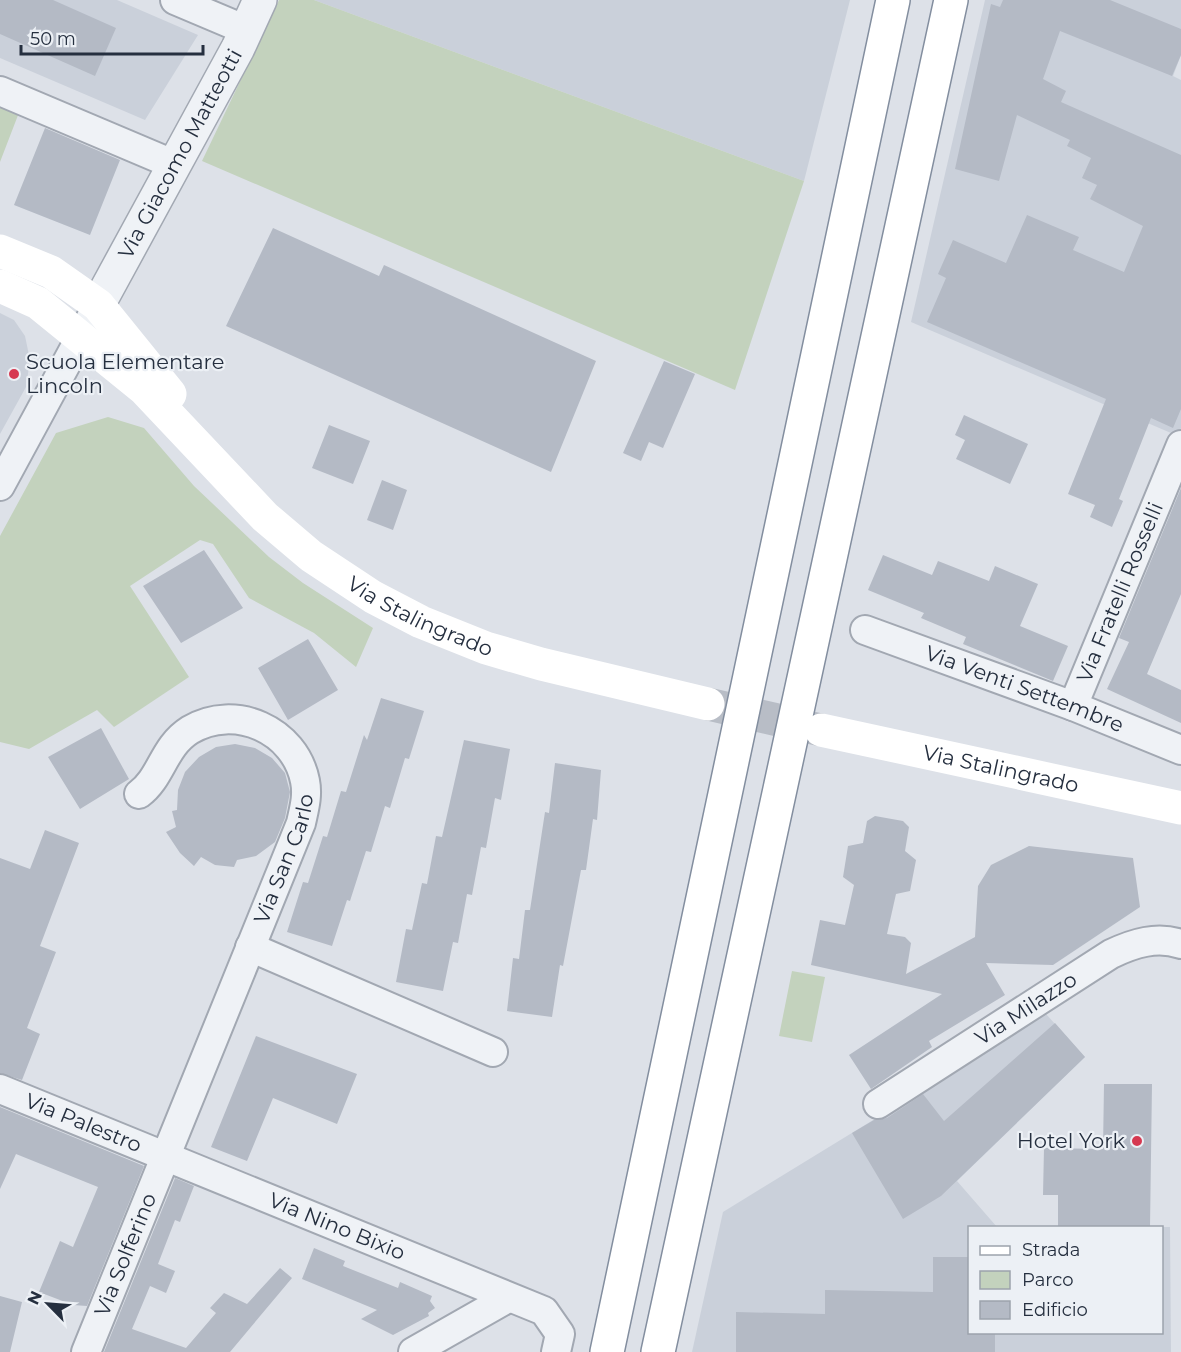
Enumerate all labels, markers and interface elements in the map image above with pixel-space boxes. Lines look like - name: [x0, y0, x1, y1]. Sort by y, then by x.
- scale bar: [21, 18, 202, 56]
- text: 50 m: [30, 28, 76, 50]
- street label: Via Giacomo Matteotti: [113, 45, 247, 263]
- place label: Scuola Elementare Lincoln: [26, 349, 224, 398]
- marker: Scuola Elementare Lincoln: [7, 367, 21, 381]
- street label: Via Fratelli Rosselli: [1071, 498, 1168, 686]
- street label: Via Stalingrado: [343, 571, 497, 661]
- street label: Via Venti Settembre: [922, 640, 1128, 737]
- street label: Via Stalingrado: [921, 739, 1081, 797]
- street label: Via San Carlo: [248, 792, 318, 927]
- street label: Via Milazzo: [970, 966, 1081, 1050]
- street label: Via Palestro: [22, 1088, 145, 1157]
- place label: Hotel York: [1017, 1128, 1125, 1153]
- marker: Hotel York: [1130, 1134, 1144, 1148]
- street label: Via Nino Bixio: [265, 1187, 409, 1265]
- street label: Via Solferino: [89, 1189, 161, 1320]
- legend: [968, 1226, 1163, 1334]
- text: Strada: [1022, 1239, 1080, 1261]
- text: Parco: [1022, 1269, 1074, 1291]
- north arrow: [18, 1274, 78, 1334]
- text: N: [24, 1288, 46, 1308]
- text: Edificio: [1022, 1299, 1088, 1321]

